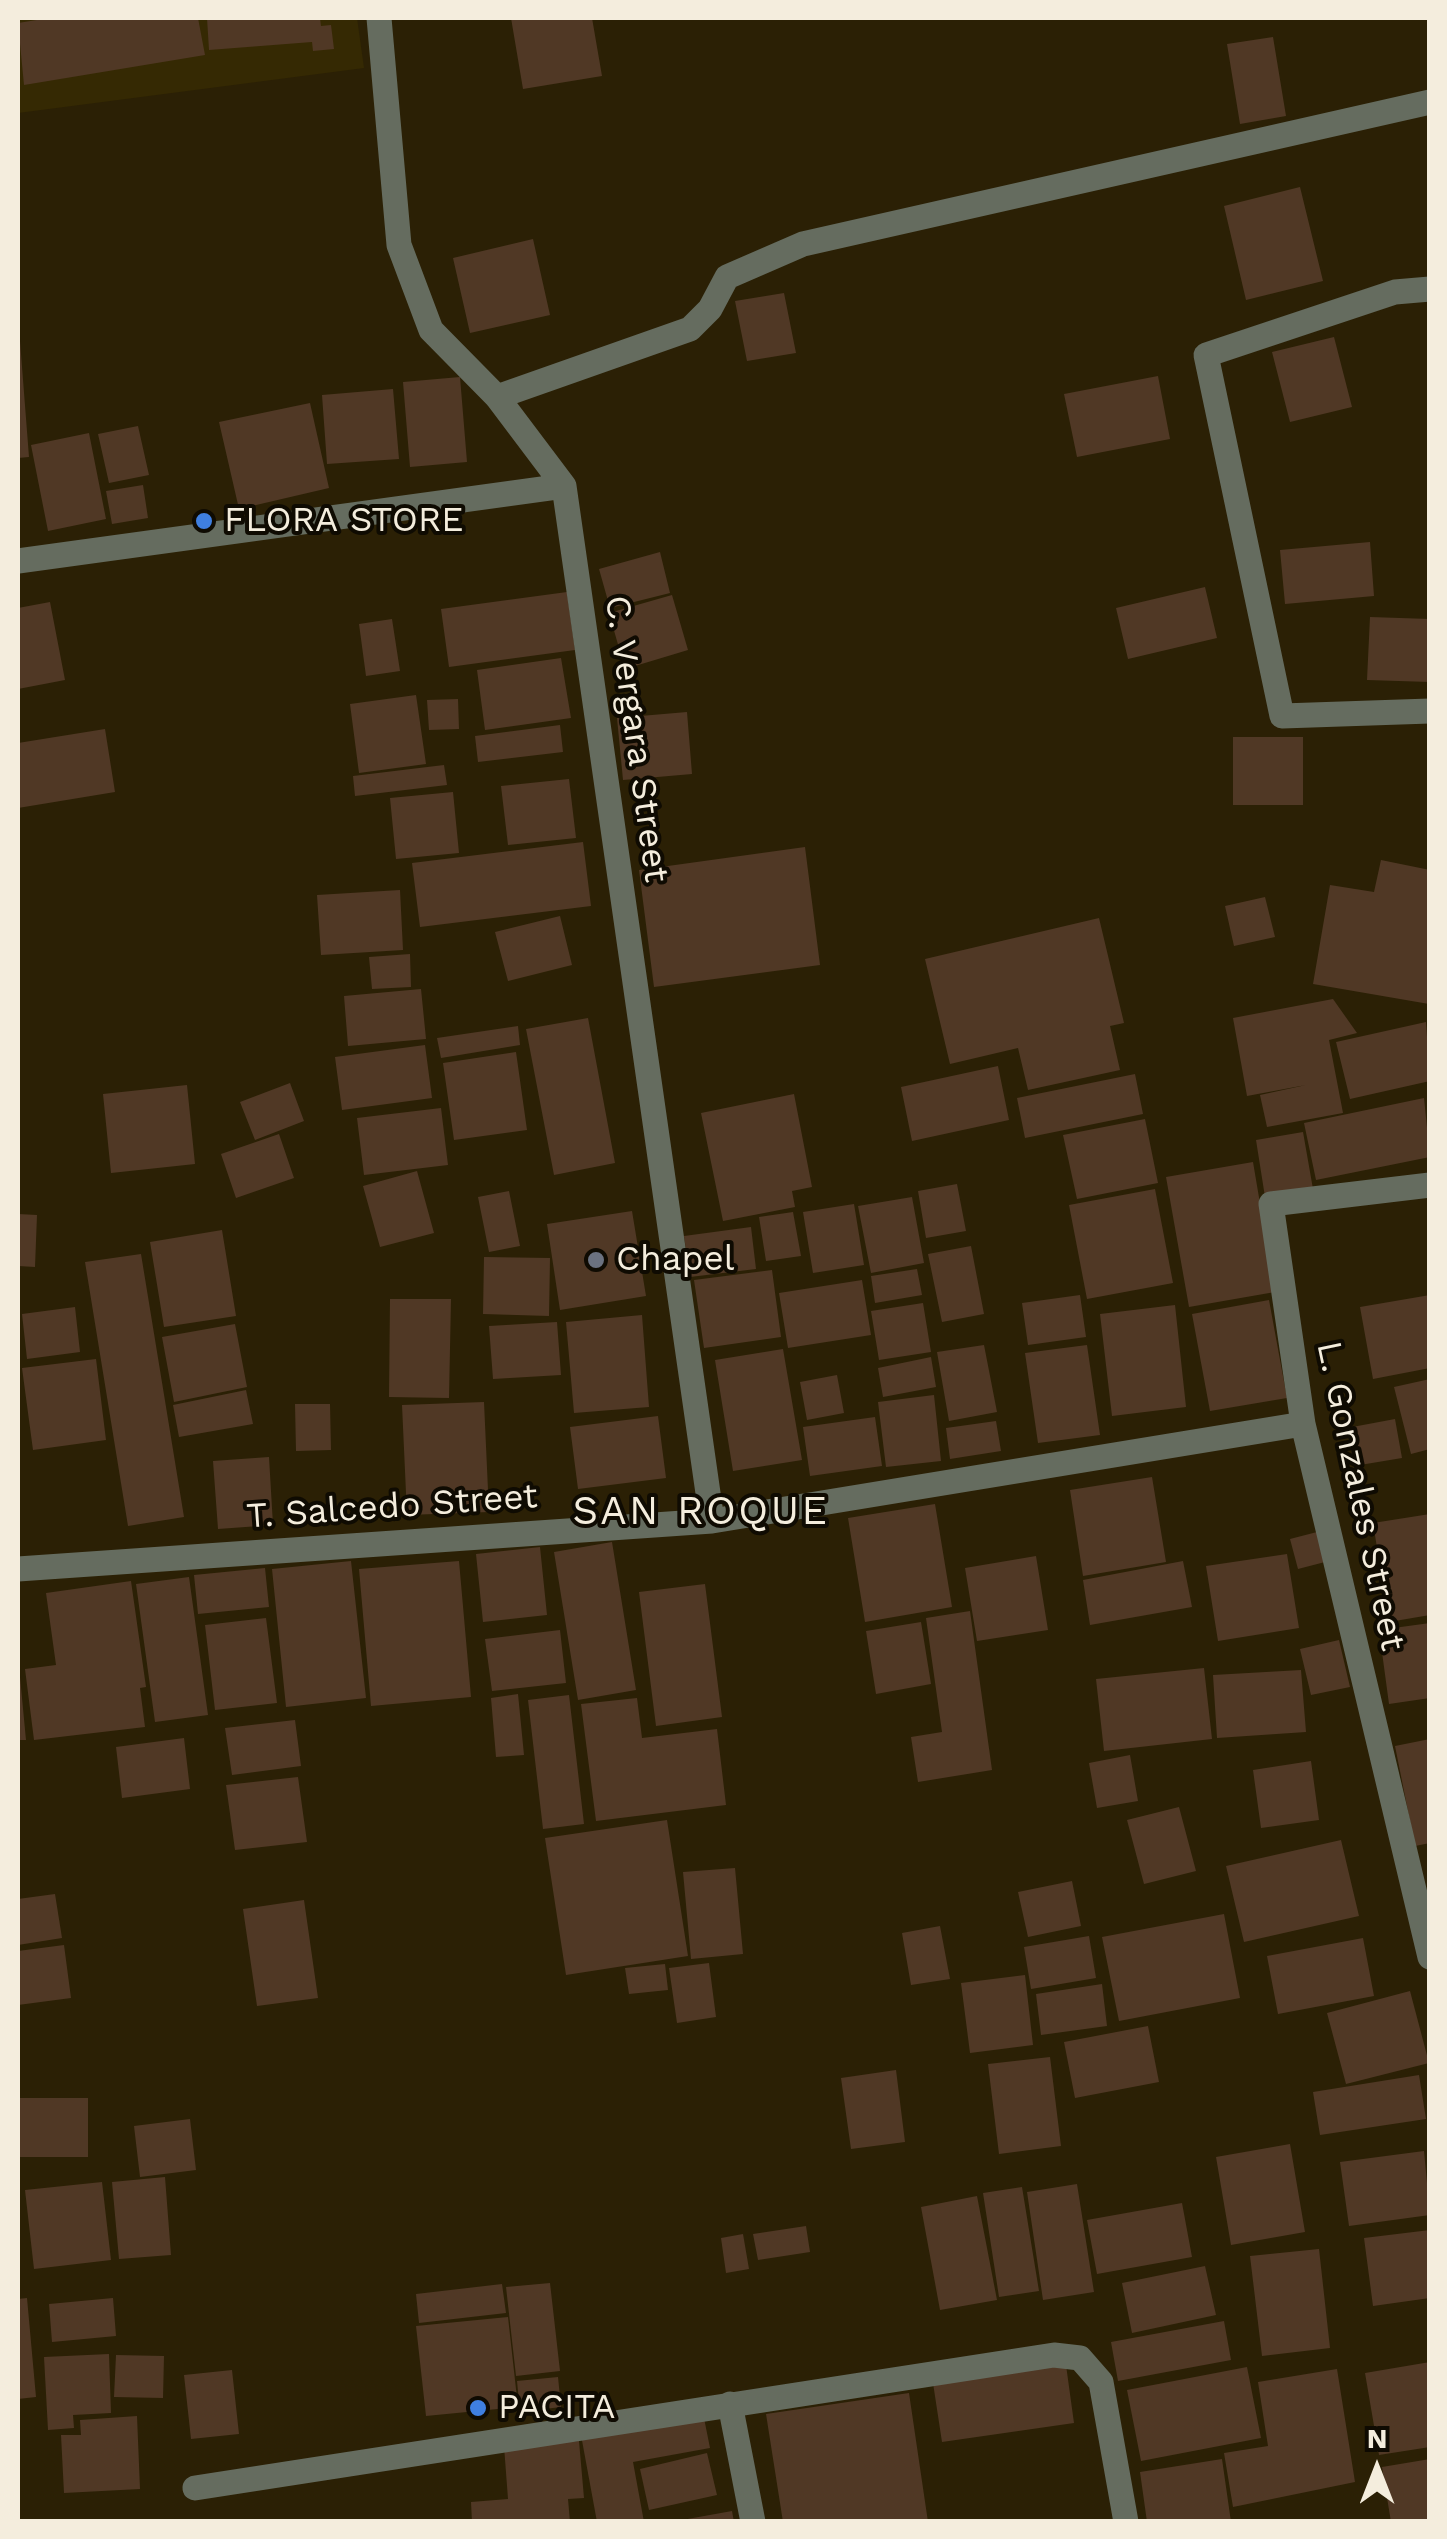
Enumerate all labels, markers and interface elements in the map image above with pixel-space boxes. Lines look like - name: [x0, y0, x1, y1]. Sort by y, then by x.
- place label: FLORA STORE: [224, 500, 464, 542]
- marker: FLORA STORE: [193, 510, 215, 532]
- street label: C. Vergara Street: [595, 593, 677, 885]
- place label: Chapel: [616, 1239, 734, 1281]
- marker: Chapel: [585, 1249, 607, 1271]
- street label: L. Gonzales Street: [1307, 1337, 1413, 1655]
- street label: T. Salcedo Street: [245, 1476, 539, 1538]
- district label: SAN ROQUE: [572, 1488, 830, 1536]
- place label: PACITA: [498, 2387, 615, 2429]
- marker: PACITA: [467, 2397, 489, 2419]
- north arrow: [1327, 2419, 1427, 2519]
- text: N: [1367, 2422, 1387, 2455]

